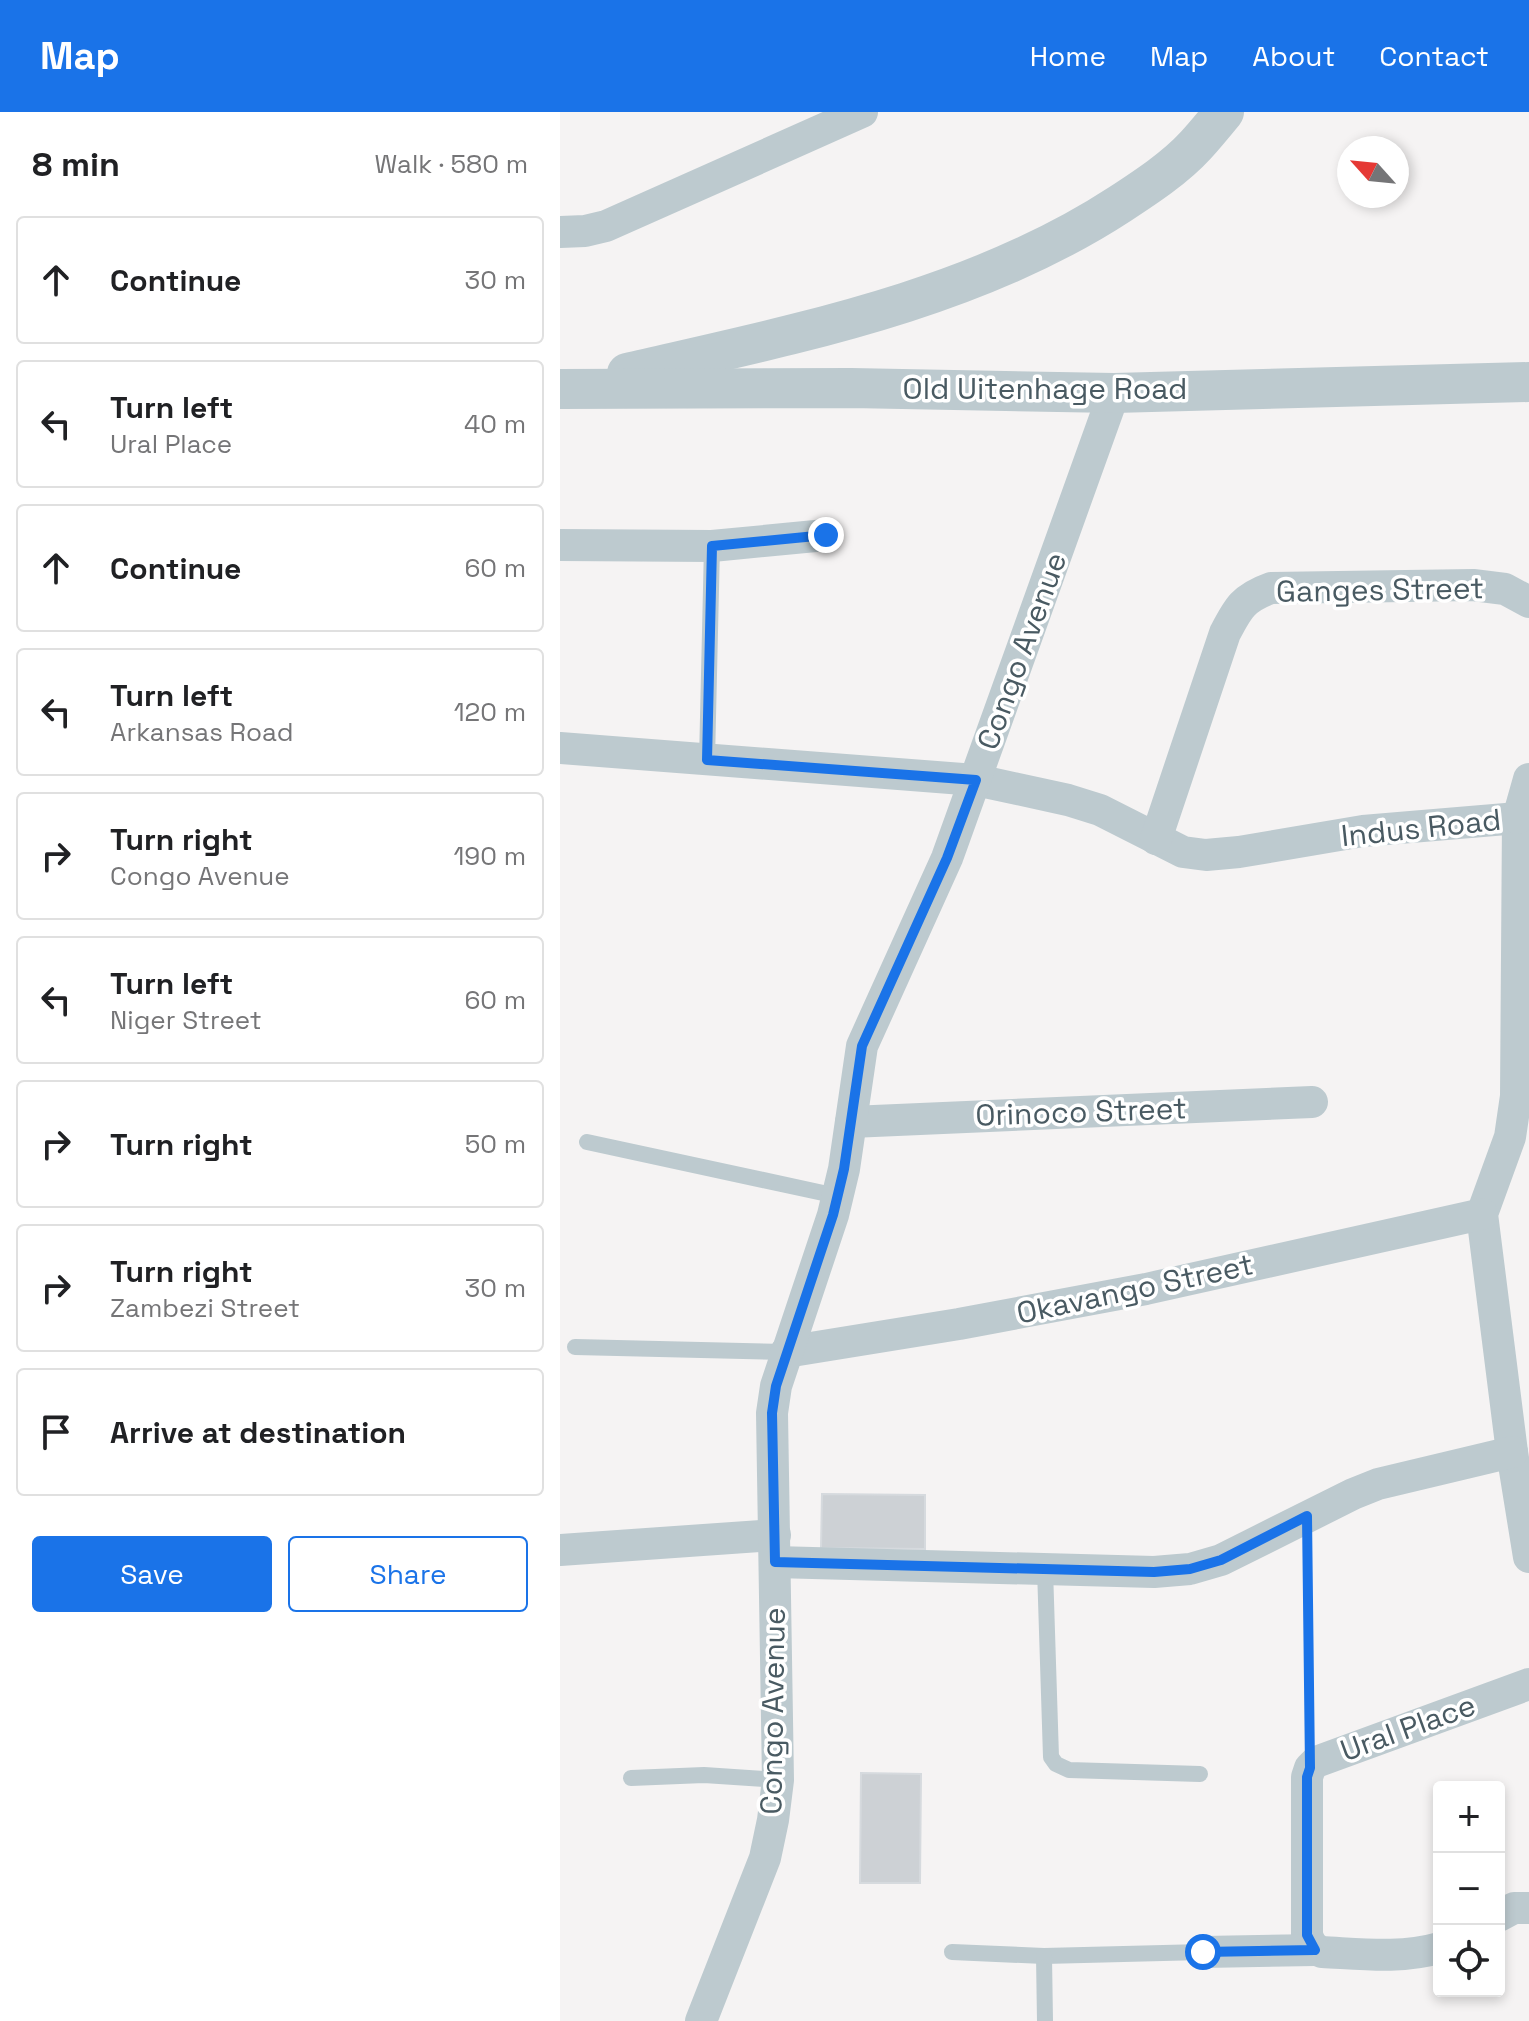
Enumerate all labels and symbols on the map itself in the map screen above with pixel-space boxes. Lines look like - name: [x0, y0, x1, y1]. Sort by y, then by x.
- north arrow: [1337, 136, 1409, 208]
- street label: Old Uitenhage Road: [903, 369, 1187, 408]
- route end: [808, 517, 844, 553]
- street label: Congo Avenue: [968, 547, 1075, 755]
- street label: Ganges Street: [1276, 568, 1484, 611]
- street label: Indus Road: [1339, 800, 1503, 855]
- street label: Orinoco Street: [975, 1088, 1187, 1135]
- street label: Okavango Street: [1013, 1244, 1257, 1333]
- street label: Congo Avenue: [751, 1607, 794, 1815]
- street label: Ural Place: [1335, 1685, 1481, 1770]
- route start: [1185, 1934, 1221, 1970]

